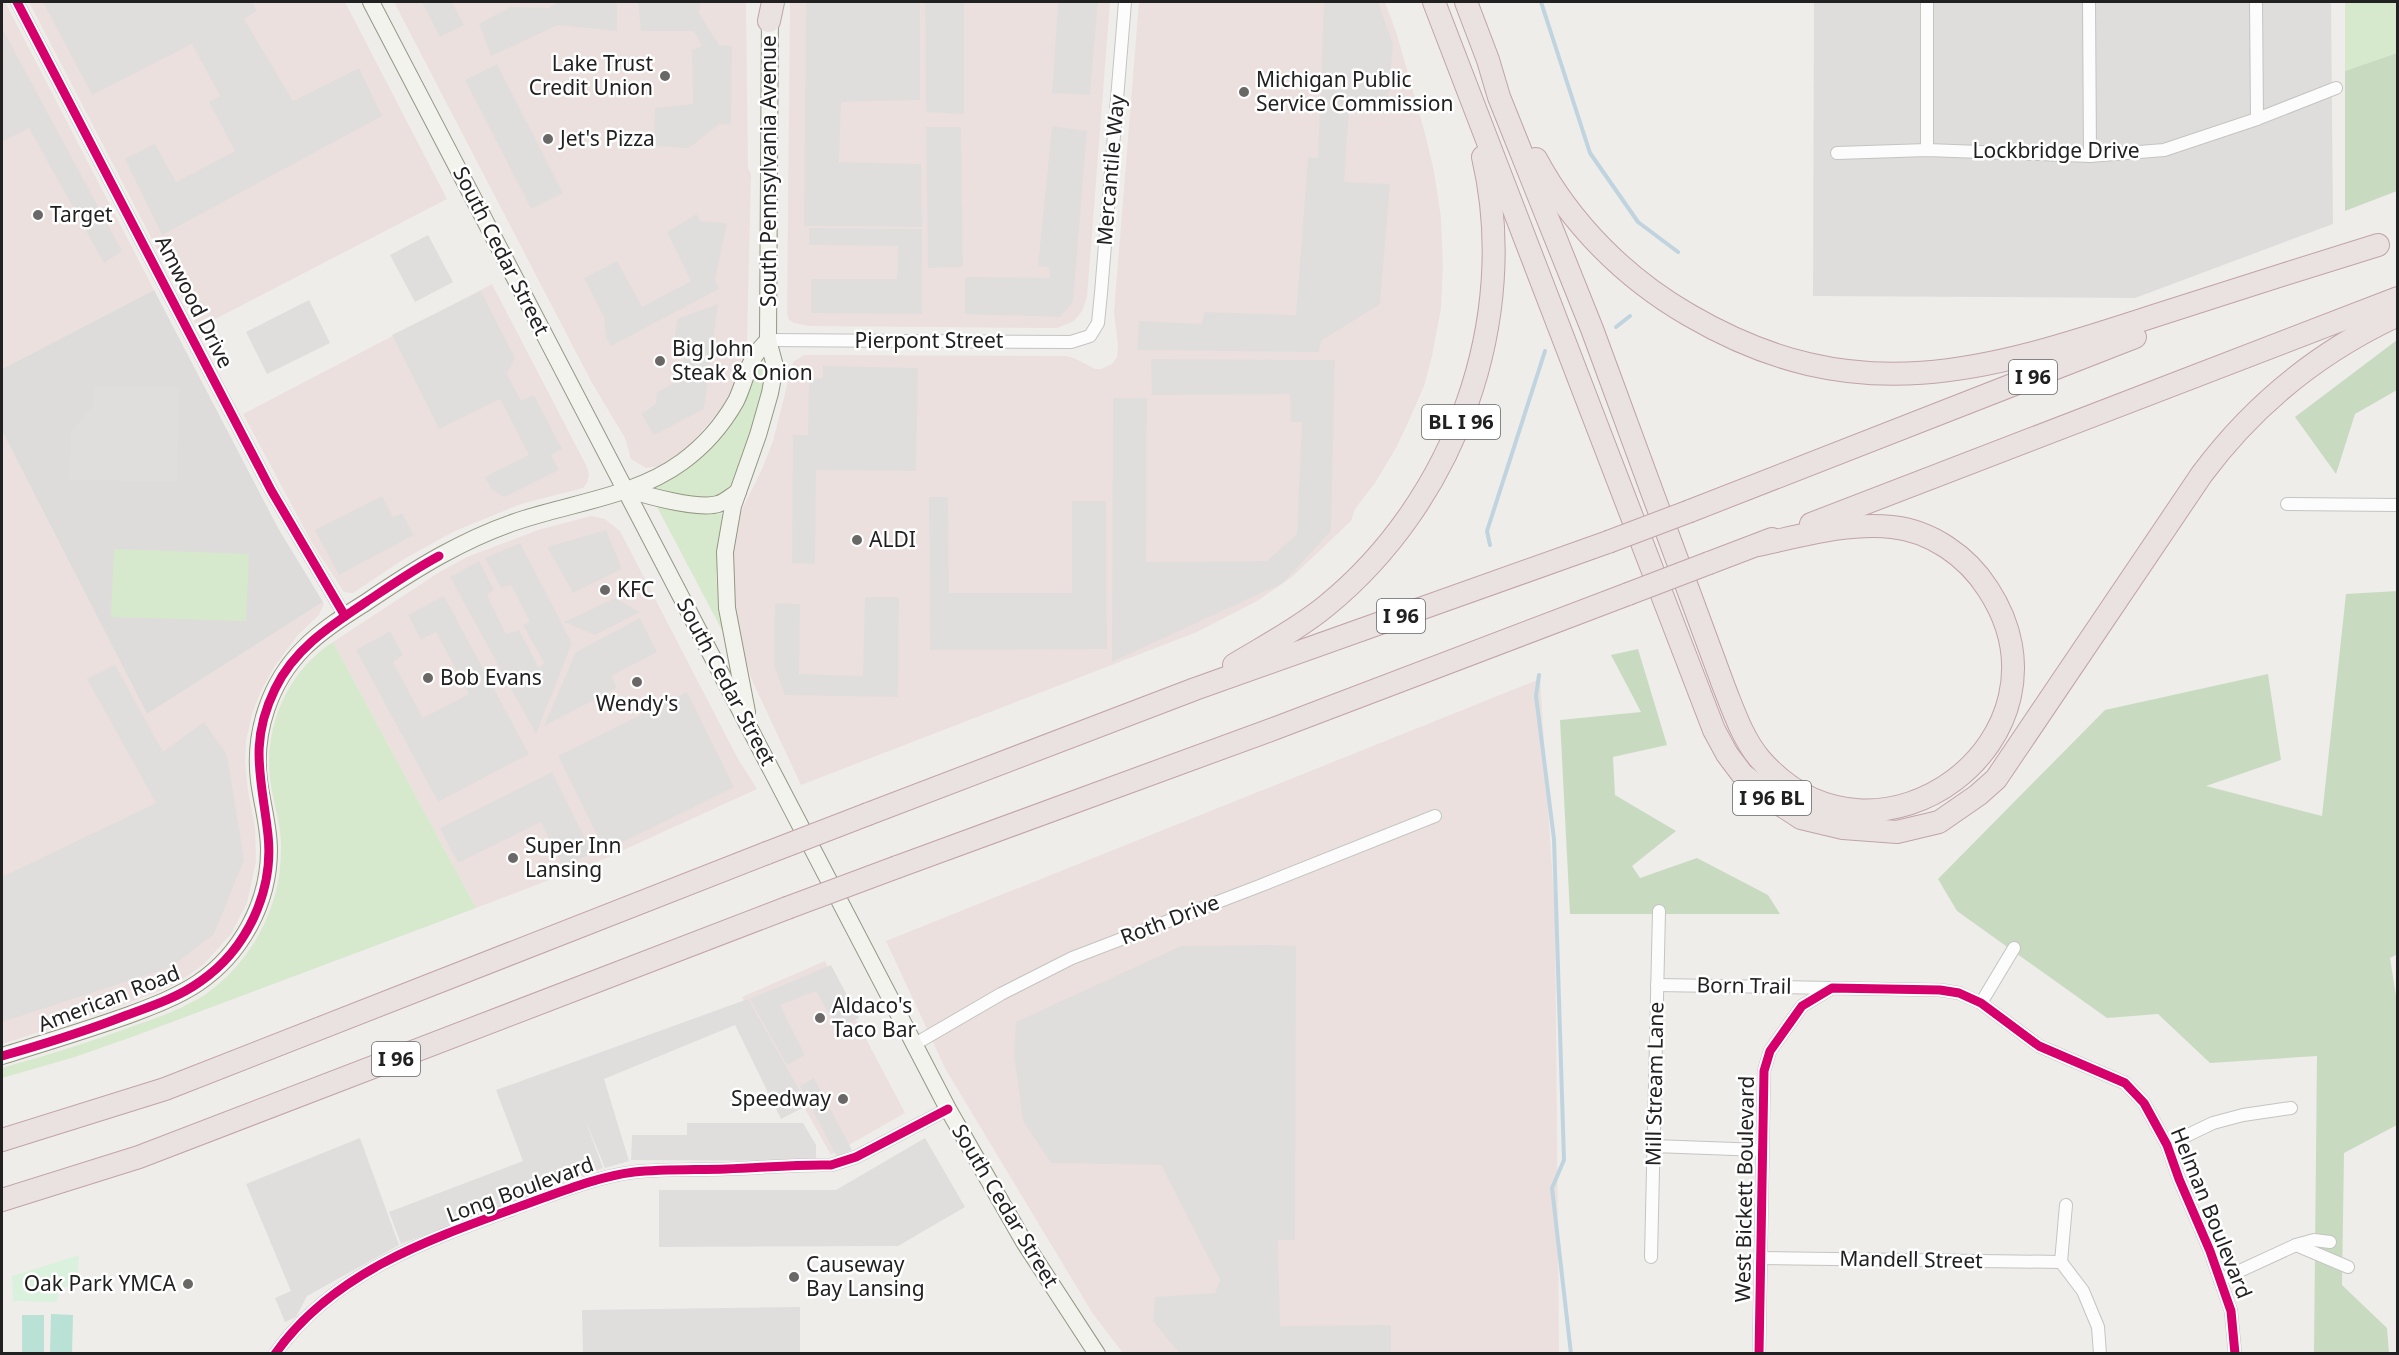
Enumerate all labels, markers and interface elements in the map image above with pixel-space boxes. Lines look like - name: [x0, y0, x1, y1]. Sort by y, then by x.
- street label: South Pennsylvania Avenue: [754, 35, 782, 307]
- place label: Lake Trust Credit Union: [529, 49, 653, 101]
- place label: Michigan Public Service Commission: [1256, 65, 1453, 117]
- marker: Lake Trust Credit Union: [658, 69, 672, 83]
- marker: Michigan Public Service Commission: [1237, 85, 1251, 99]
- street label: Mercantile Way: [1089, 93, 1131, 247]
- place label: Jet's Pizza: [558, 124, 655, 152]
- marker: Jet's Pizza: [541, 132, 555, 146]
- street label: Lockbridge Drive: [1972, 136, 2140, 164]
- street label: South Cedar Street: [447, 161, 557, 340]
- place label: Target: [50, 200, 113, 228]
- marker: Target: [31, 208, 45, 222]
- street label: Amwood Drive: [149, 230, 240, 373]
- street label: Pierpont Street: [855, 326, 1004, 354]
- place label: Big John Steak & Onion: [672, 334, 813, 386]
- marker: Big John Steak & Onion: [653, 354, 667, 368]
- road number: I 96: [2009, 360, 2057, 394]
- road number: BL I 96: [1422, 405, 1500, 439]
- place label: ALDI: [869, 525, 916, 553]
- marker: ALDI: [850, 533, 864, 547]
- place label: KFC: [617, 575, 654, 603]
- marker: KFC: [598, 583, 612, 597]
- street label: South Cedar Street: [671, 593, 783, 770]
- road number: I 96: [1377, 599, 1425, 633]
- place label: Bob Evans: [440, 663, 542, 691]
- marker: Bob Evans: [421, 671, 435, 685]
- marker: Wendy's: [630, 675, 644, 689]
- place label: Wendy's: [596, 689, 678, 717]
- road number: I 96 BL: [1733, 781, 1811, 815]
- place label: Super Inn Lansing: [525, 831, 621, 883]
- marker: Super Inn Lansing: [506, 851, 520, 865]
- street label: Roth Drive: [1116, 887, 1223, 951]
- street label: American Road: [34, 958, 184, 1038]
- street label: Born Trail: [1696, 970, 1792, 1000]
- place label: Aldaco's Taco Bar: [832, 991, 916, 1043]
- street label: Mill Stream Lane: [1639, 1002, 1669, 1166]
- marker: Aldaco's Taco Bar: [813, 1011, 827, 1025]
- road number: I 96: [372, 1042, 420, 1076]
- street label: West Bickett Boulevard: [1728, 1075, 1760, 1303]
- place label: Speedway: [731, 1084, 831, 1112]
- marker: Speedway: [836, 1092, 850, 1106]
- street label: South Cedar Street: [946, 1119, 1066, 1293]
- street label: Helman Boulevard: [2165, 1123, 2259, 1302]
- street label: Long Boulevard: [442, 1149, 597, 1229]
- street label: Mandell Street: [1839, 1244, 1983, 1274]
- place label: Causeway Bay Lansing: [806, 1250, 925, 1302]
- place label: Oak Park YMCA: [24, 1269, 177, 1297]
- marker: Causeway Bay Lansing: [787, 1270, 801, 1284]
- marker: Oak Park YMCA: [181, 1277, 195, 1291]

